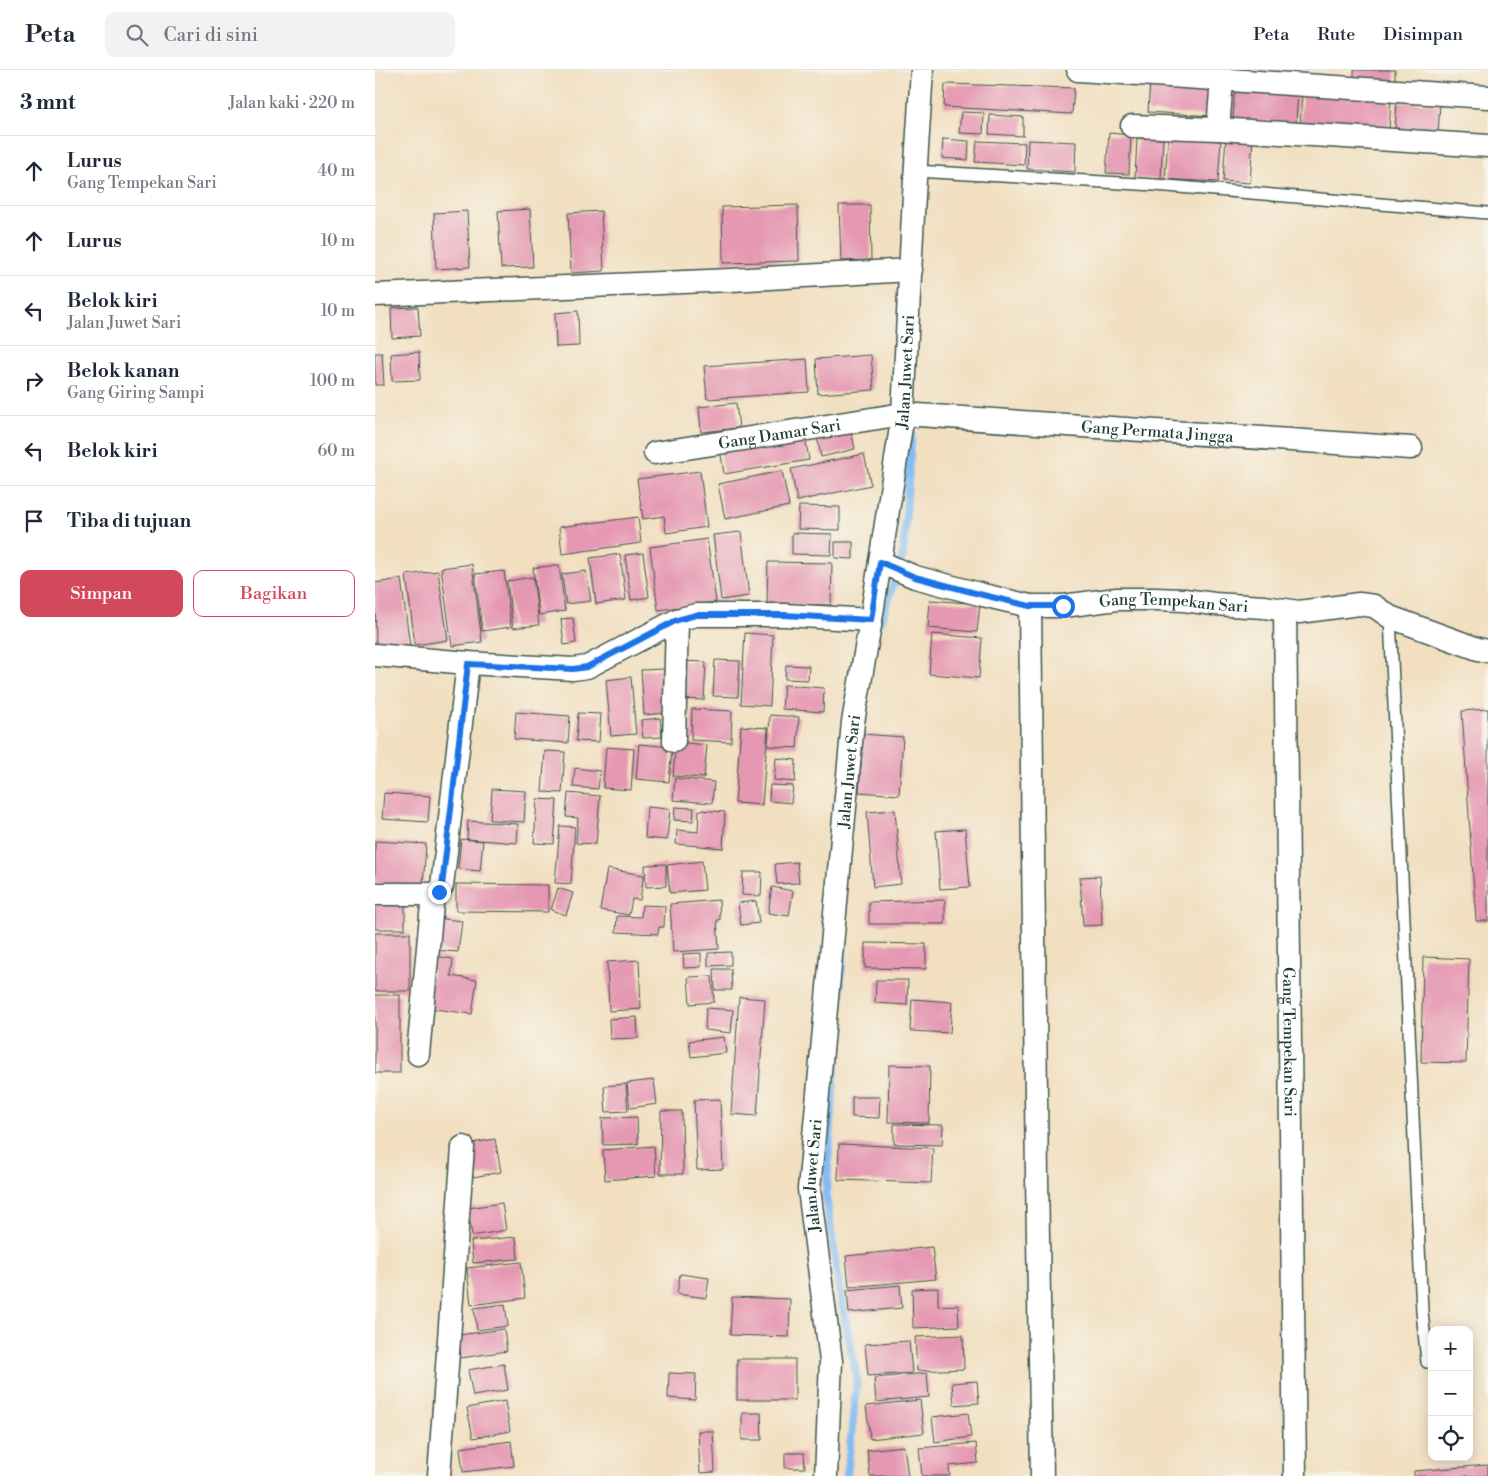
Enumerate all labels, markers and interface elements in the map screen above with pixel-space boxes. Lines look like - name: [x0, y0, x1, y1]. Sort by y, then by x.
- search box: [105, 12, 455, 57]
- text: Peta: [25, 20, 75, 50]
- icon: search: [123, 21, 151, 49]
- text: Cari di sini: [163, 23, 258, 47]
- text: Peta: [1253, 23, 1289, 46]
- text: Rute: [1317, 23, 1355, 46]
- text: Disimpan: [1383, 23, 1463, 46]
- text: 3 mnt: [20, 90, 75, 116]
- text: Jalan kaki · 220 m: [228, 93, 355, 113]
- text: Lurus: [67, 149, 122, 173]
- icon: ahead: [20, 157, 48, 185]
- text: 40 m: [318, 161, 355, 181]
- text: Gang Tempekan Sari: [67, 173, 217, 193]
- icon: ahead: [20, 227, 48, 255]
- text: Lurus: [67, 229, 122, 253]
- text: 10 m: [321, 231, 355, 251]
- text: Belok kiri: [67, 289, 157, 313]
- icon: left: [20, 297, 48, 325]
- text: 10 m: [321, 301, 355, 321]
- text: Jalan Juwet Sari: [67, 313, 181, 333]
- street label: Jalan Juwet Sari: [892, 314, 919, 431]
- text: Belok kanan: [67, 359, 180, 383]
- icon: right: [20, 367, 48, 395]
- text: 100 m: [310, 371, 355, 391]
- text: Gang Giring Sampi: [67, 383, 204, 403]
- street label: Gang Damar Sari: [717, 415, 842, 454]
- street label: Gang Permata Jingga: [1080, 417, 1235, 447]
- icon: left: [20, 437, 48, 465]
- text: Belok kiri: [67, 439, 157, 463]
- text: 60 m: [317, 441, 355, 461]
- icon: arrive: [20, 507, 48, 535]
- text: Tiba di tujuan: [67, 509, 191, 533]
- button: Simpan: [20, 570, 183, 617]
- button: Bagikan: [193, 570, 355, 617]
- street label: Gang Tempekan Sari: [1098, 590, 1249, 617]
- route start: [1052, 595, 1075, 618]
- street label: Jalan Juwet Sari: [834, 713, 865, 830]
- route end: [428, 881, 451, 904]
- street label: Gang Tempekan Sari: [1278, 967, 1300, 1117]
- street label: Jalan Juwet Sari: [800, 1118, 827, 1234]
- map controls: [1428, 1326, 1473, 1461]
- button: +: [1428, 1326, 1473, 1371]
- button: −: [1428, 1371, 1473, 1416]
- button: locate: [1428, 1416, 1473, 1461]

